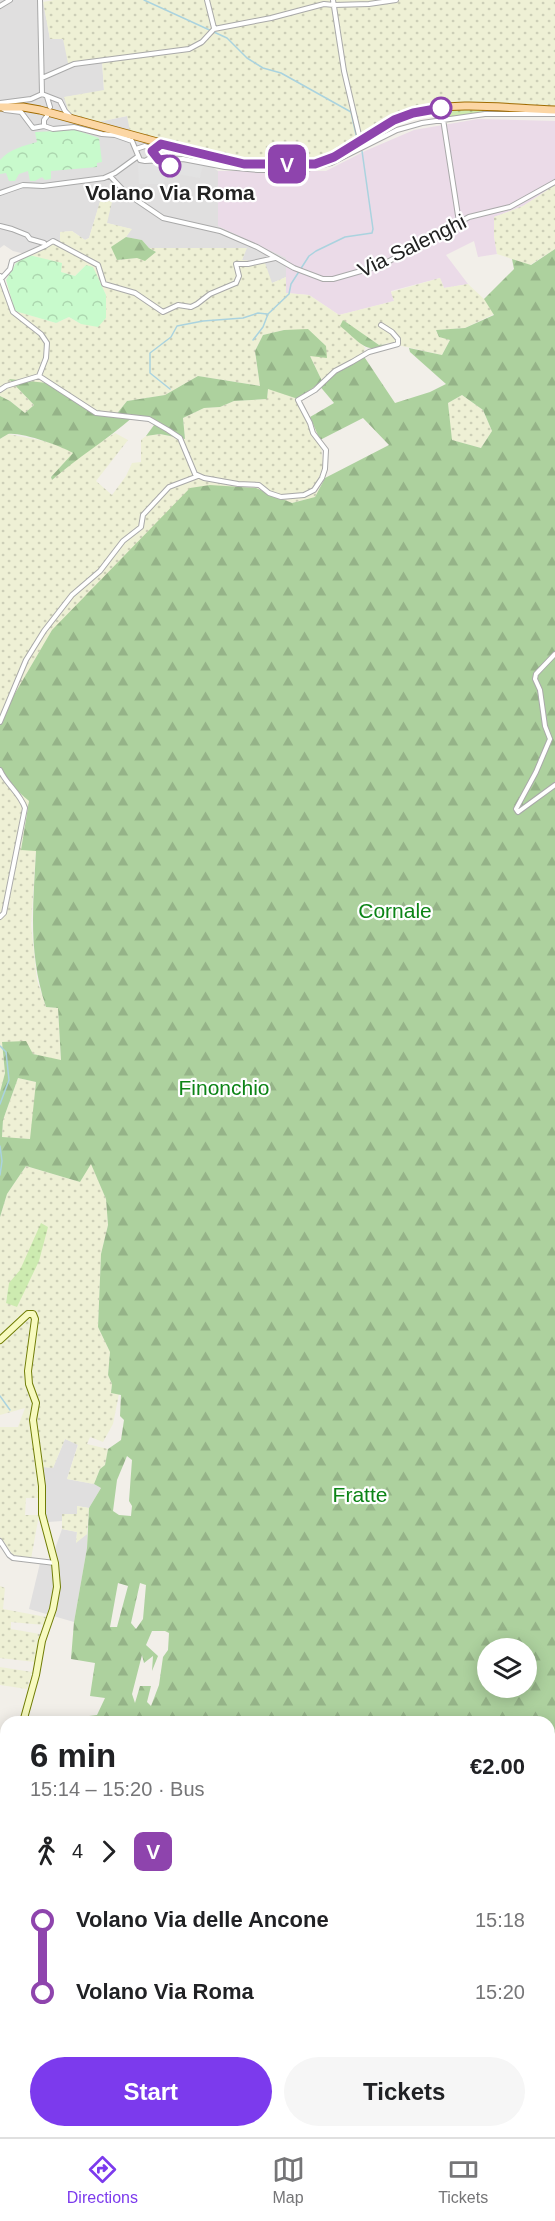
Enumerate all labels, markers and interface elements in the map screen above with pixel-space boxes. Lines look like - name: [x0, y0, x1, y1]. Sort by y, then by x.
- unlabelled marker: [430, 97, 452, 119]
- line badge: V: [268, 144, 306, 184]
- text: V: [280, 153, 294, 176]
- marker: Volano Via Roma: [159, 155, 181, 177]
- place label: Volano Via Roma: [85, 181, 255, 204]
- street label: Via Salenghi: [354, 209, 470, 282]
- park label: Cornale: [358, 899, 432, 922]
- park label: Finonchio: [178, 1076, 270, 1099]
- park label: Fratte: [333, 1483, 387, 1506]
- map controls: [477, 1638, 537, 1698]
- button: layers: [477, 1638, 537, 1698]
- text: 6 min: [30, 1737, 116, 1774]
- text: €2.00: [470, 1754, 525, 1779]
- text: 15:14 – 15:20 · Bus: [30, 1778, 205, 1800]
- icon: walk: [30, 1835, 63, 1868]
- icon: forward: [92, 1835, 125, 1868]
- text: 4: [72, 1840, 83, 1862]
- text: V: [146, 1840, 160, 1863]
- text: Volano Via delle Ancone: [76, 1907, 329, 1932]
- text: 15:18: [475, 1909, 525, 1931]
- text: Volano Via Roma: [76, 1979, 254, 2004]
- text: 15:20: [475, 1981, 525, 2003]
- button: Start: [30, 2057, 272, 2126]
- button: Tickets: [284, 2057, 525, 2126]
- tab: Directions: [67, 2153, 138, 2207]
- tab: Map: [272, 2153, 305, 2207]
- tab: Tickets: [438, 2153, 488, 2207]

